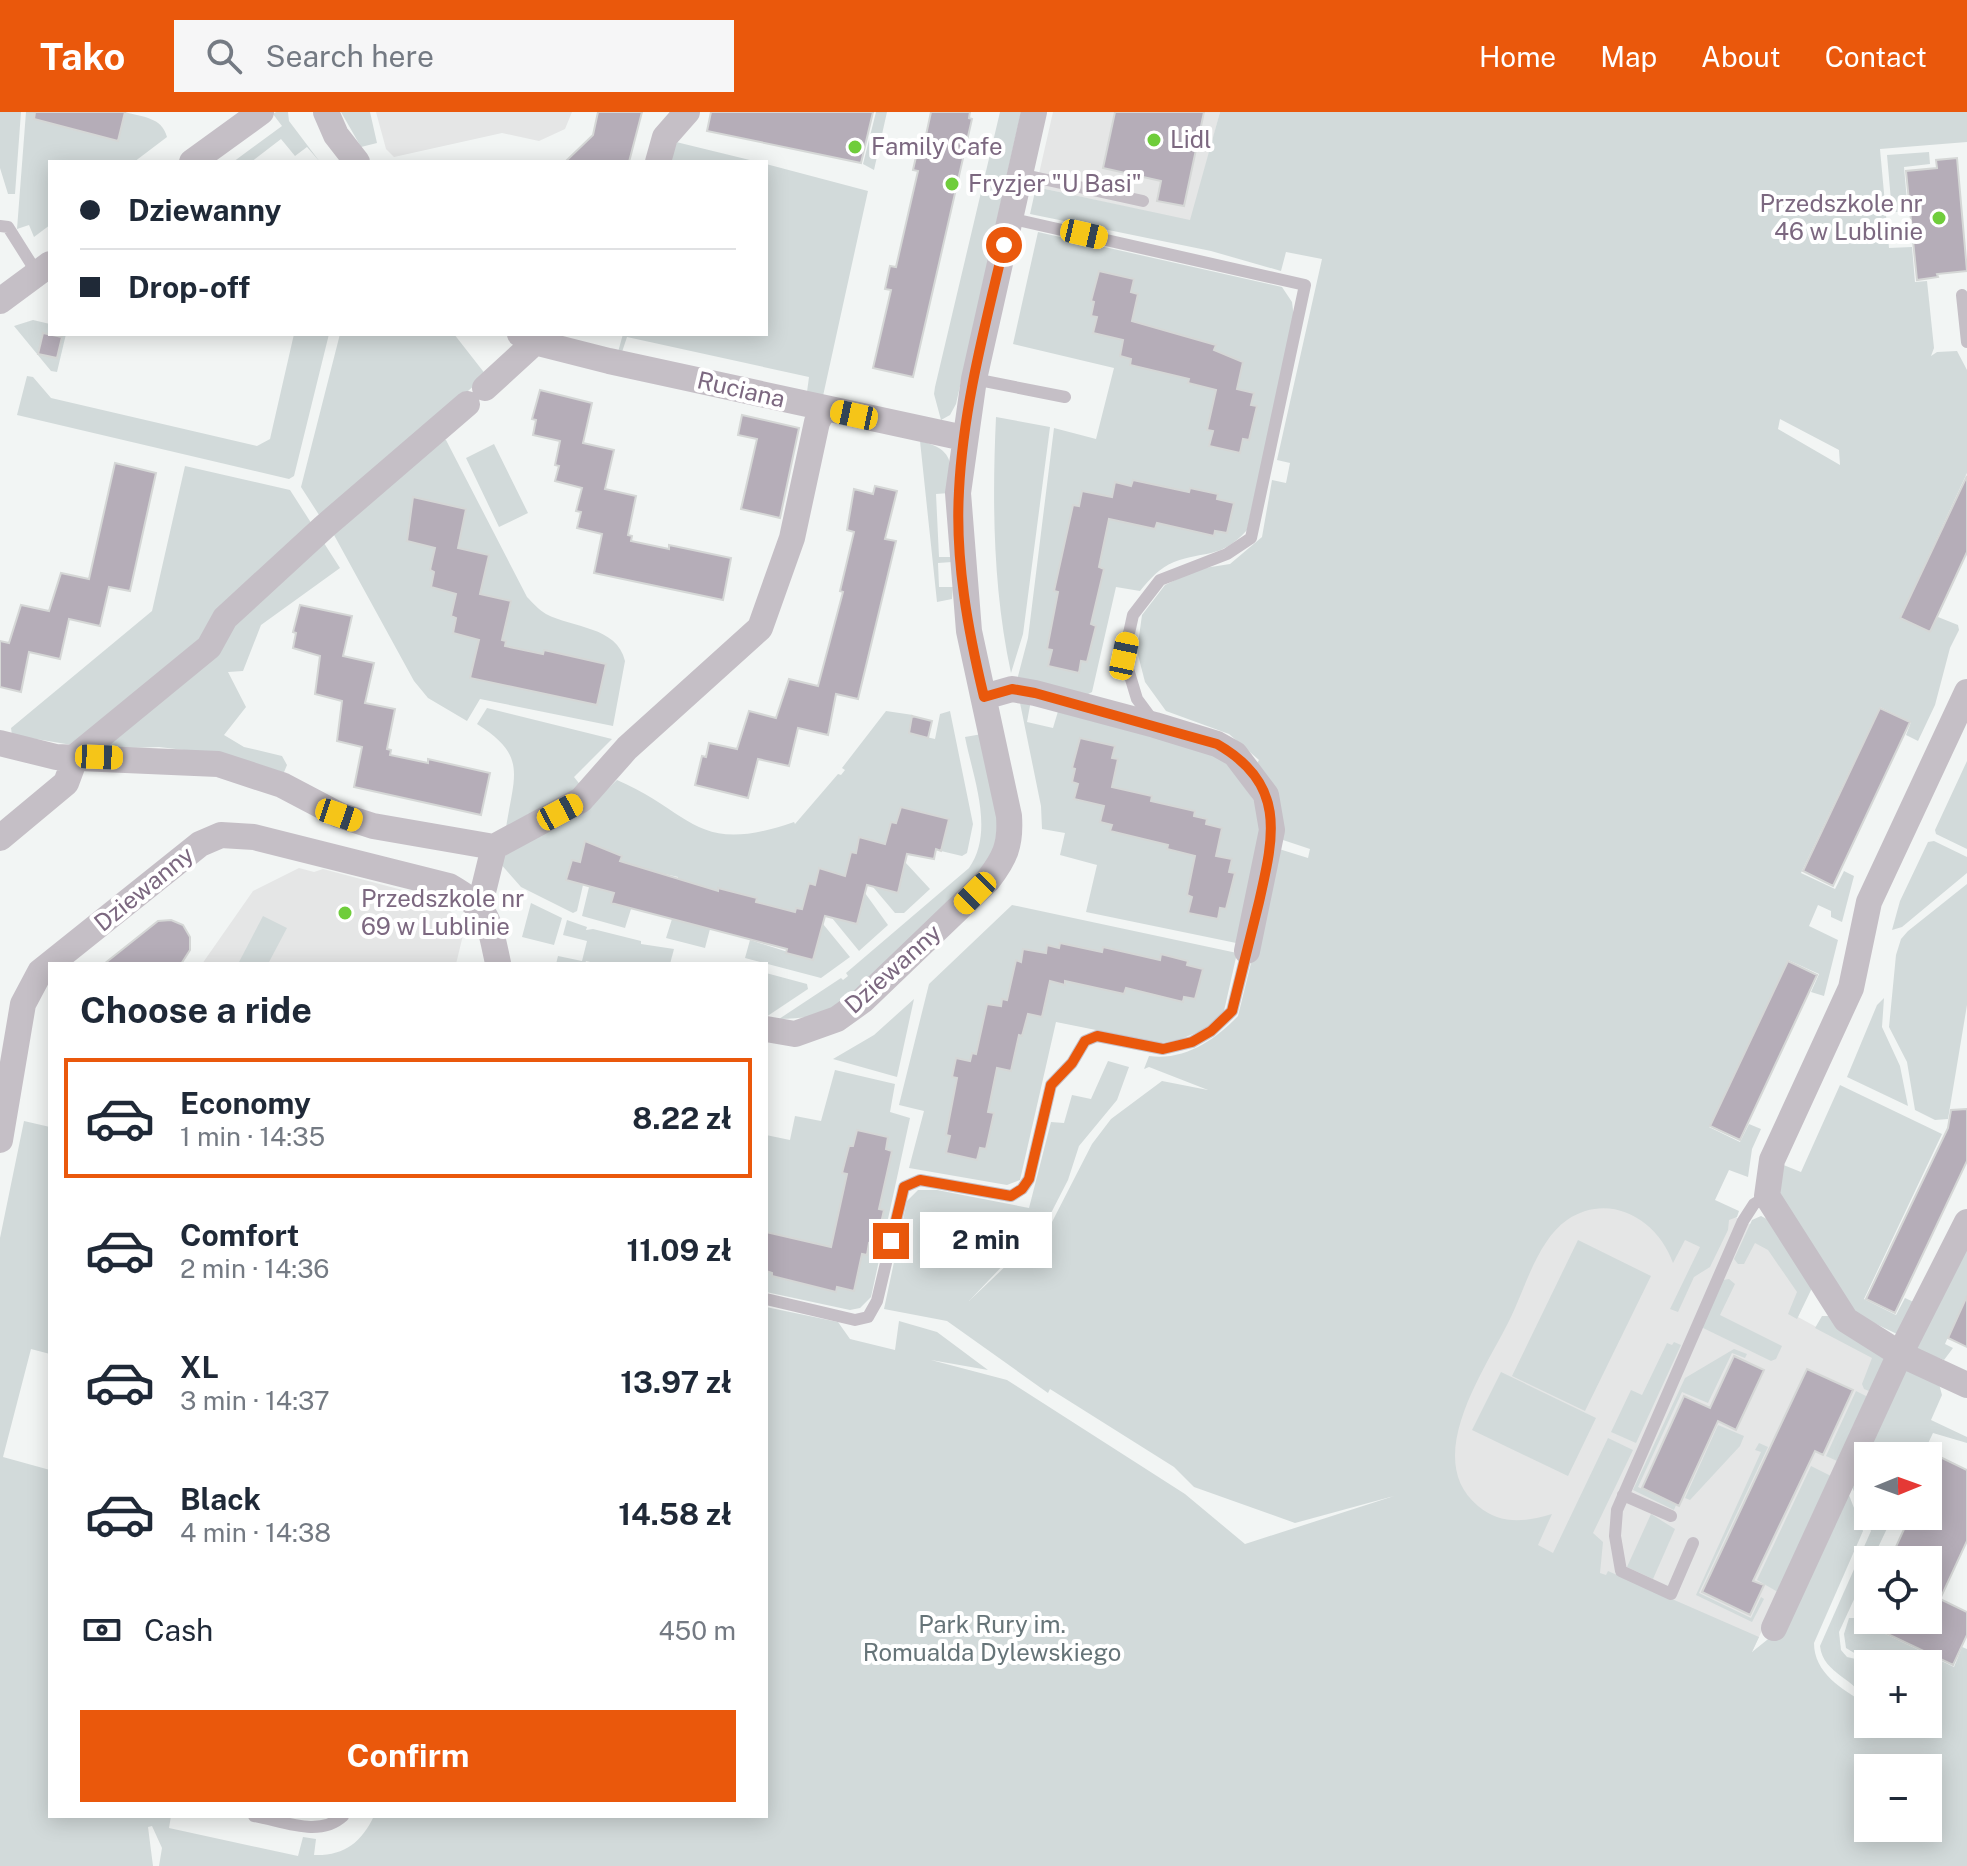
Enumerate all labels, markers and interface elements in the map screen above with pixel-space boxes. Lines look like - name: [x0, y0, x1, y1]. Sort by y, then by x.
- search box: [174, 20, 734, 92]
- text: Tako: [40, 34, 126, 79]
- icon: search: [202, 34, 246, 78]
- text: Search here: [266, 38, 434, 74]
- text: Home: [1479, 40, 1556, 73]
- text: Map: [1600, 40, 1657, 73]
- text: About: [1701, 40, 1781, 73]
- text: Contact: [1825, 40, 1927, 73]
- place label: Lidl: [1170, 125, 1212, 153]
- marker: Lidl: [1145, 131, 1163, 149]
- place label: Family Cafe: [871, 132, 1003, 160]
- marker: Family Cafe: [846, 138, 864, 156]
- place label: Fryzjer "U Basi": [968, 169, 1142, 197]
- marker: Fryzjer "U Basi": [943, 175, 961, 193]
- place label: Przedszkole nr 46 w Lublinie: [1760, 189, 1923, 245]
- text: Dziewanny: [128, 192, 281, 228]
- marker: Przedszkole nr 46 w Lublinie: [1930, 209, 1948, 227]
- car: [1058, 217, 1110, 251]
- route start: [986, 227, 1022, 263]
- text: Drop-off: [128, 269, 250, 305]
- street label: Ruciana: [695, 365, 788, 413]
- car: [828, 398, 880, 432]
- car: [1107, 630, 1141, 682]
- car: [75, 744, 123, 770]
- car: [533, 790, 587, 834]
- car: [312, 796, 366, 834]
- street label: Dziewanny: [88, 840, 199, 937]
- car: [950, 868, 1000, 918]
- place label: Przedszkole nr 69 w Lublinie: [361, 884, 524, 940]
- marker: Przedszkole nr 69 w Lublinie: [336, 904, 354, 922]
- street label: Dziewanny: [839, 918, 946, 1019]
- text: Choose a ride: [80, 989, 312, 1031]
- icon: car: [84, 1082, 156, 1154]
- text: Economy: [180, 1085, 311, 1121]
- text: 8.22 zł: [632, 1100, 732, 1136]
- text: 1 min · 14:35: [180, 1121, 325, 1152]
- callout: 2 min: [919, 1213, 1051, 1269]
- icon: car: [84, 1214, 156, 1286]
- text: Comfort: [180, 1217, 299, 1253]
- route end: [873, 1223, 909, 1259]
- text: 2 min: [952, 1224, 1020, 1255]
- text: 11.09 zł: [626, 1232, 732, 1268]
- text: 2 min · 14:36: [180, 1253, 330, 1284]
- icon: car: [84, 1346, 156, 1418]
- text: XL: [180, 1349, 219, 1385]
- text: 13.97 zł: [620, 1364, 732, 1400]
- text: 3 min · 14:37: [180, 1385, 330, 1416]
- north arrow: [1854, 1442, 1942, 1530]
- map controls: [1854, 1442, 1942, 1842]
- icon: car: [84, 1478, 156, 1550]
- text: Black: [180, 1481, 261, 1517]
- text: 14.58 zł: [618, 1496, 732, 1532]
- text: 4 min · 14:38: [180, 1517, 331, 1548]
- button: locate: [1854, 1546, 1942, 1634]
- icon: cash: [80, 1608, 124, 1652]
- park label: Park Rury im. Romualda Dylewskiego: [863, 1610, 1121, 1666]
- text: Cash: [144, 1612, 213, 1648]
- text: 450 m: [659, 1615, 736, 1646]
- button: +: [1854, 1650, 1942, 1738]
- button: Confirm: [80, 1710, 736, 1802]
- button: −: [1854, 1754, 1942, 1842]

